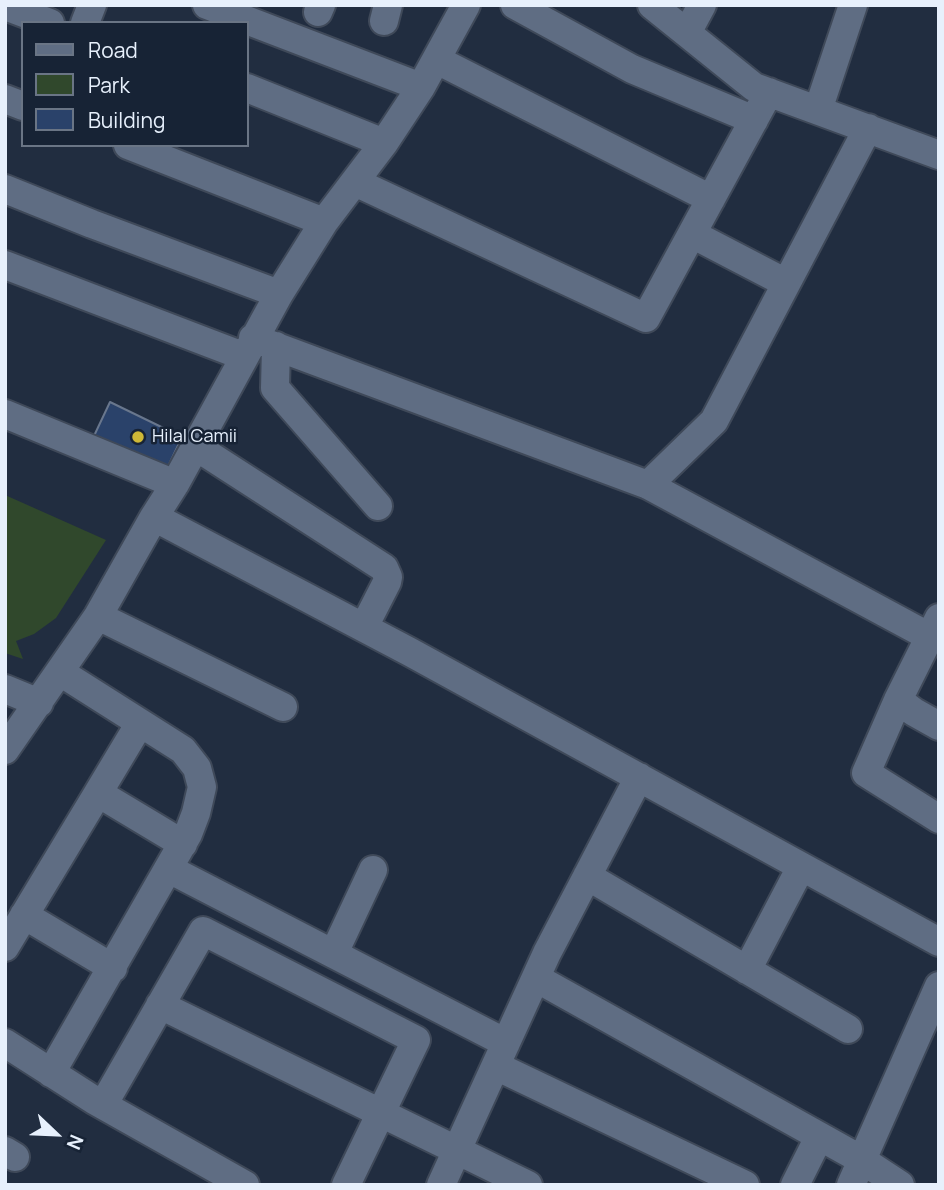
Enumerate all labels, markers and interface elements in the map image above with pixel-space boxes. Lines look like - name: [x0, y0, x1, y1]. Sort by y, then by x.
- legend: [21, 21, 248, 147]
- text: Road: [88, 36, 138, 64]
- text: Park: [88, 71, 130, 99]
- text: Building: [88, 106, 165, 134]
- place label: Hilal Camii: [152, 426, 237, 448]
- marker: Hilal Camii: [130, 429, 146, 445]
- north arrow: [21, 1099, 91, 1169]
- text: N: [61, 1131, 90, 1154]

